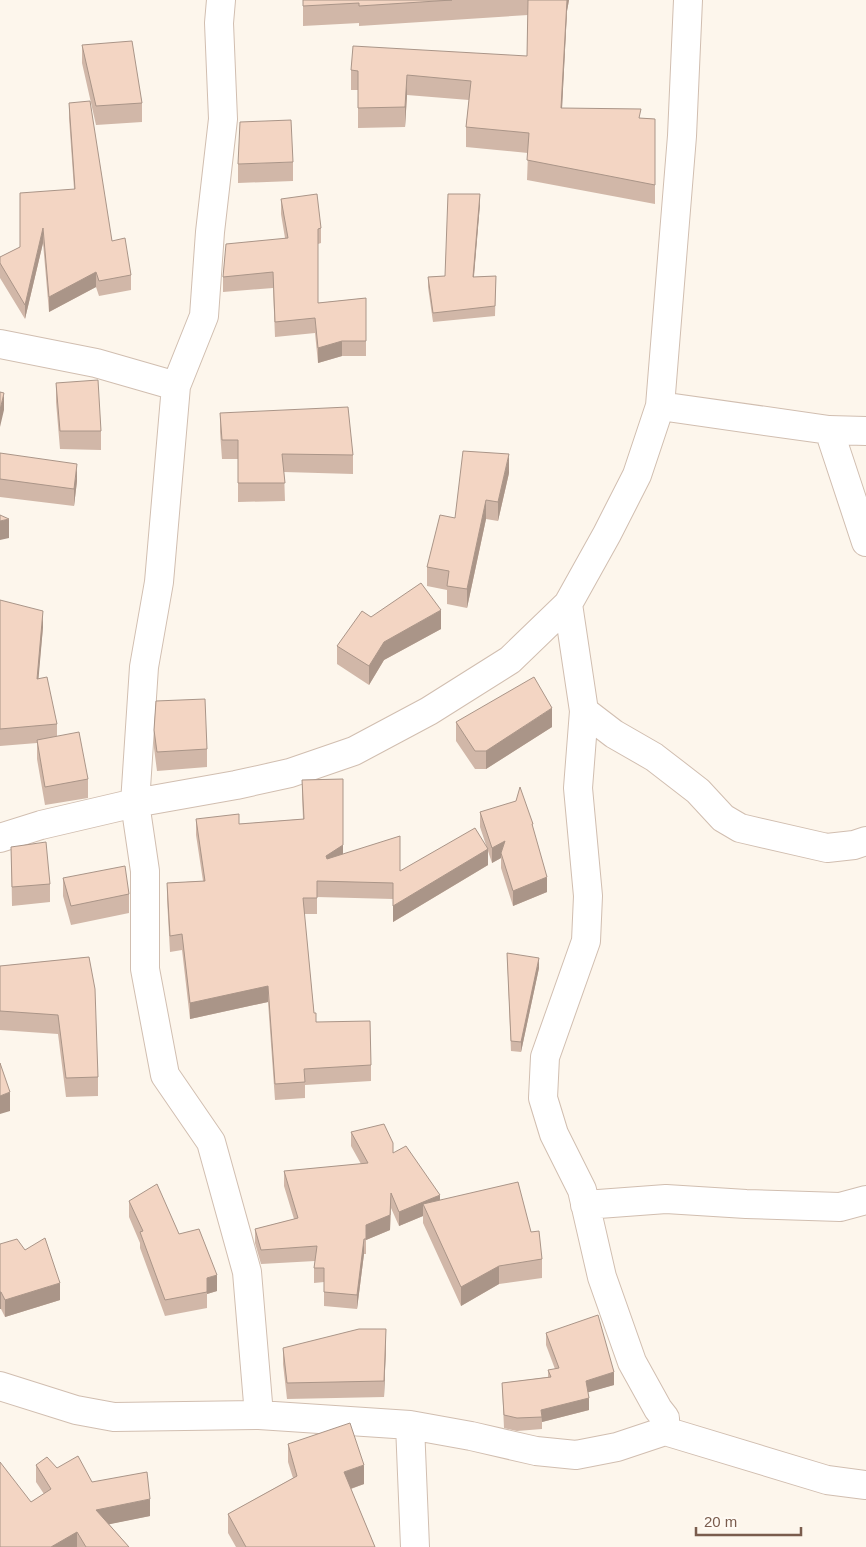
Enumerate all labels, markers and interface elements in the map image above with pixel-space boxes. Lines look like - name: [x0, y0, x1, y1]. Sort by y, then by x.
- scale bar: [696, 1504, 801, 1536]
- text: 20 m: [704, 1513, 737, 1530]

